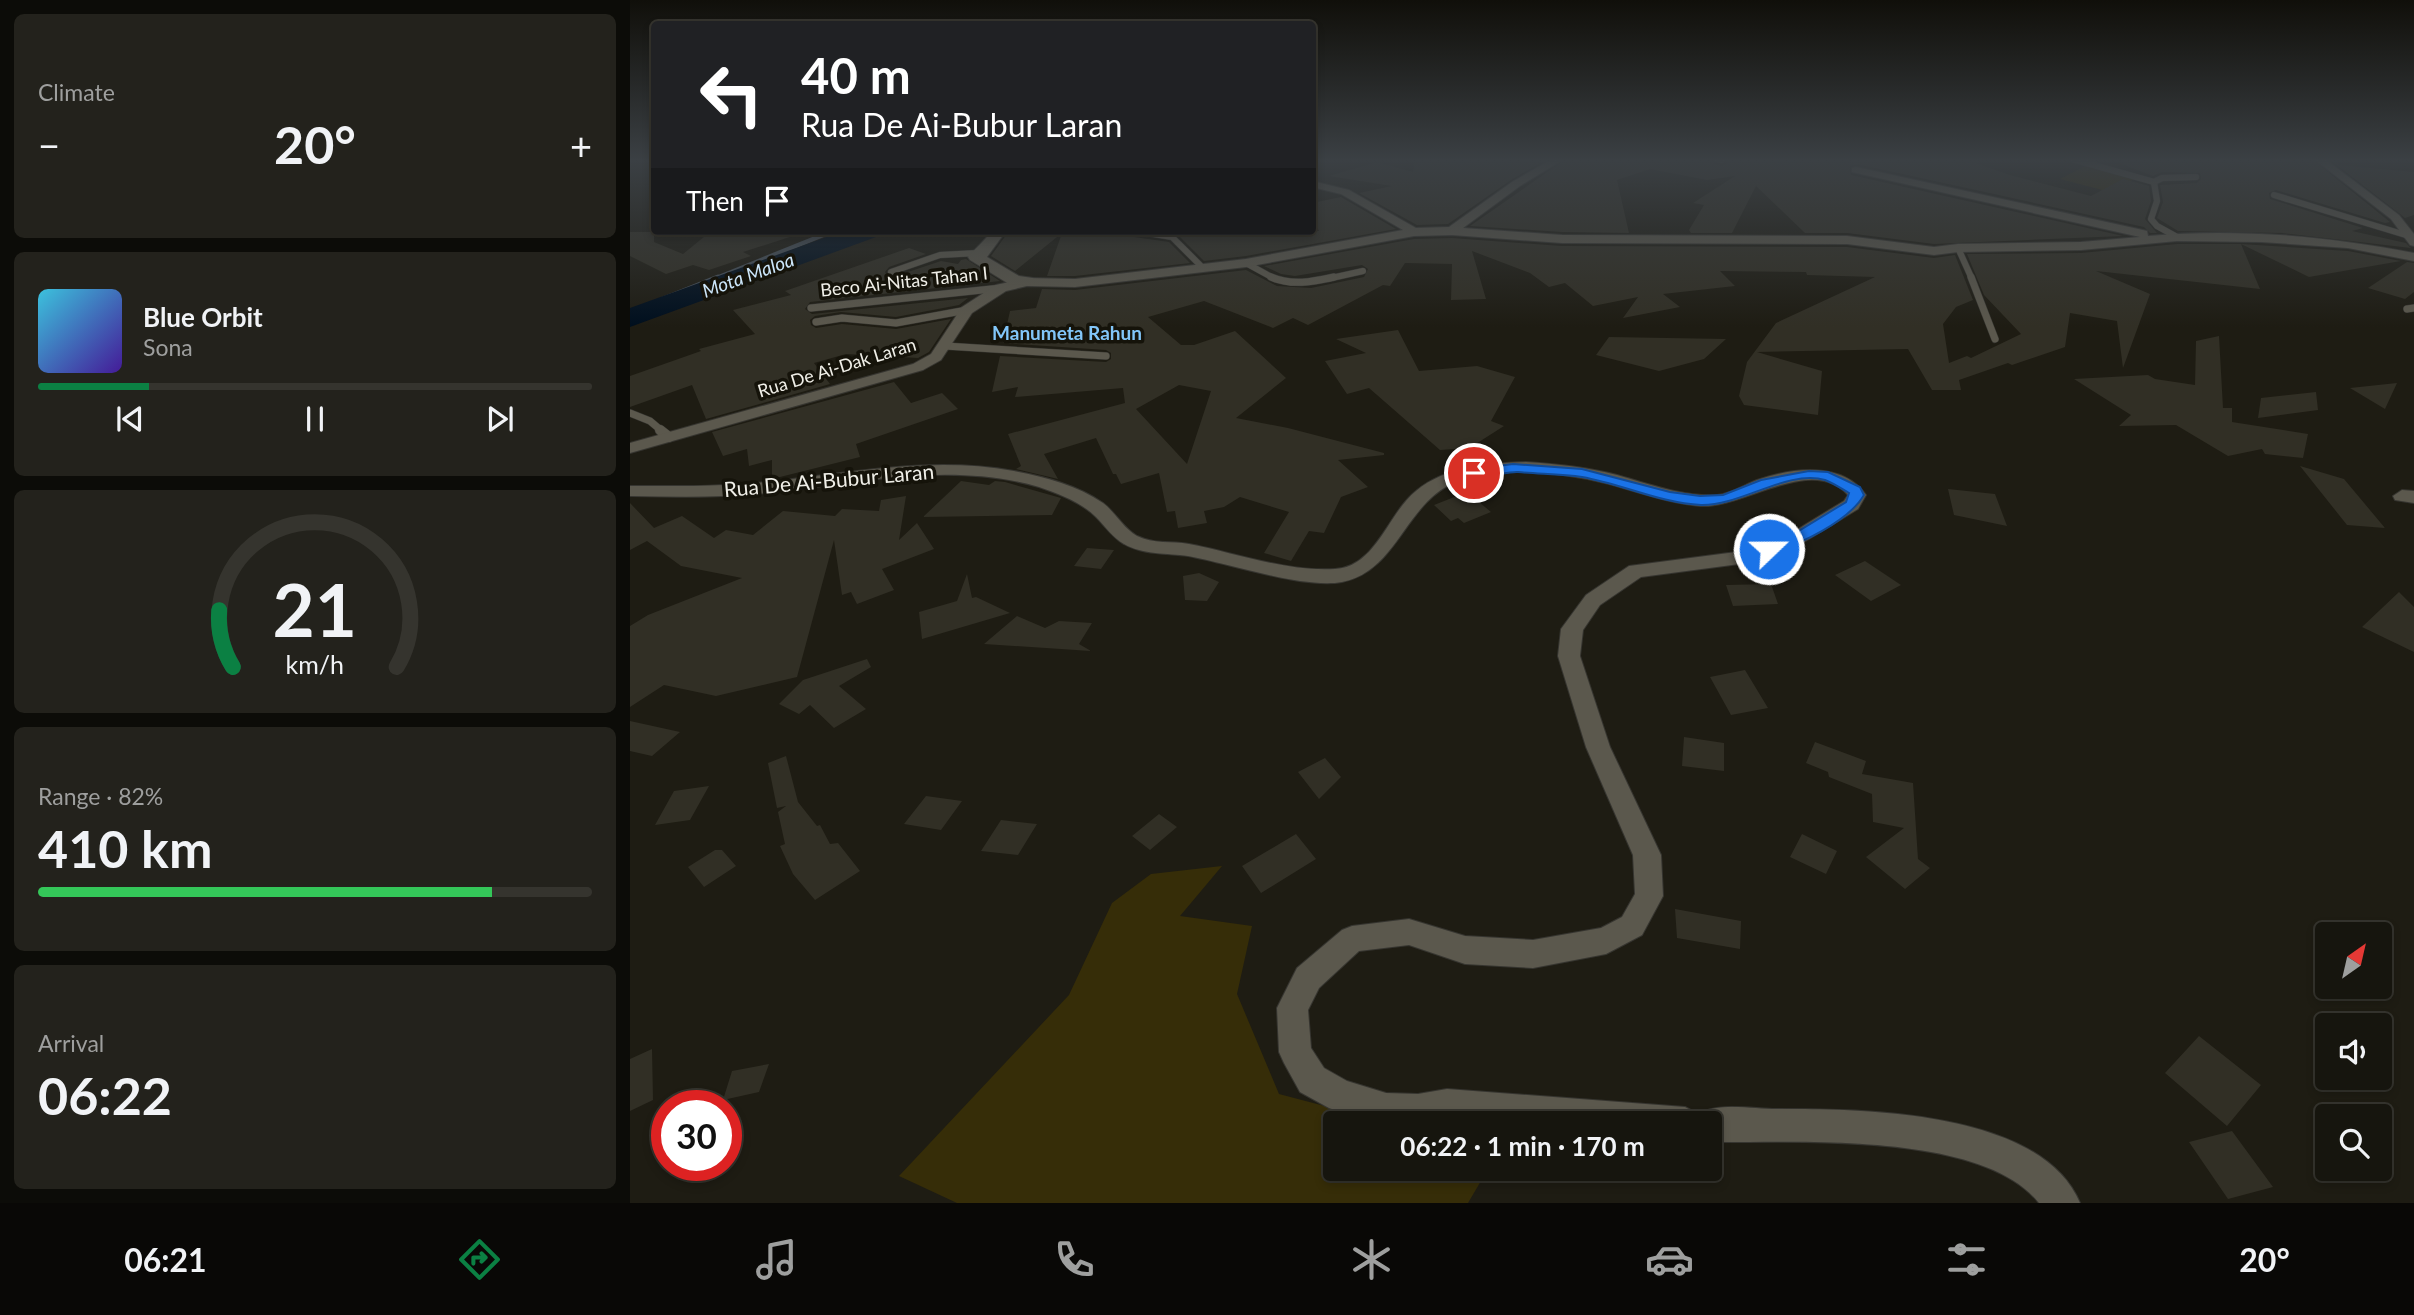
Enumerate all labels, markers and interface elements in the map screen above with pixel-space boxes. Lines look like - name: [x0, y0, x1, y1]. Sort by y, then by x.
- text: 40 m: [801, 46, 911, 104]
- icon: left: [686, 49, 777, 140]
- text: Climate: [38, 78, 115, 106]
- text: Rua De Ai-Bubur Laran: [801, 105, 1122, 144]
- text: 20°: [274, 113, 356, 175]
- text: −: [38, 122, 60, 168]
- text: +: [570, 122, 592, 168]
- icon: arrive: [758, 182, 796, 220]
- text: Then: [686, 185, 744, 217]
- water label: Mota Maloa: [699, 247, 797, 302]
- street label: Beco Ai-Nitas Tahan I: [819, 261, 989, 301]
- text: Blue Orbit: [143, 301, 263, 333]
- district label: Manumeta Rahun: [992, 321, 1142, 344]
- street label: Rua De Ai-Dak Laran: [755, 332, 919, 402]
- text: Sona: [143, 333, 193, 361]
- icon: previous: [111, 400, 149, 438]
- icon: pause: [296, 400, 334, 438]
- icon: next: [481, 400, 519, 438]
- pin: [1444, 443, 1504, 503]
- icon: arrive: [1455, 454, 1493, 492]
- street label: Rua De Ai-Bubur Laran: [723, 458, 935, 501]
- position arrow: [1732, 512, 1806, 586]
- text: 21: [273, 566, 357, 654]
- text: km/h: [286, 649, 344, 679]
- text: Range · 82%: [38, 782, 163, 810]
- text: 410 km: [38, 817, 212, 879]
- north arrow: [2315, 922, 2392, 999]
- map controls: [2315, 922, 2392, 1181]
- button: sound: [2315, 1013, 2392, 1090]
- text: Arrival: [38, 1029, 104, 1057]
- text: 06:22: [38, 1064, 172, 1126]
- speed limit sign: 30: [651, 1090, 742, 1181]
- button: search: [2315, 1104, 2392, 1181]
- text: 06:22 · 1 min · 170 m: [1400, 1130, 1645, 1162]
- icon: directions: [455, 1235, 504, 1284]
- icon: music: [752, 1235, 801, 1284]
- icon: phone: [1050, 1235, 1099, 1284]
- icon: climate: [1347, 1235, 1396, 1284]
- icon: car: [1645, 1235, 1694, 1284]
- icon: filters: [1942, 1235, 1991, 1284]
- text: 06:21: [124, 1240, 207, 1279]
- text: 20°: [2239, 1240, 2290, 1279]

